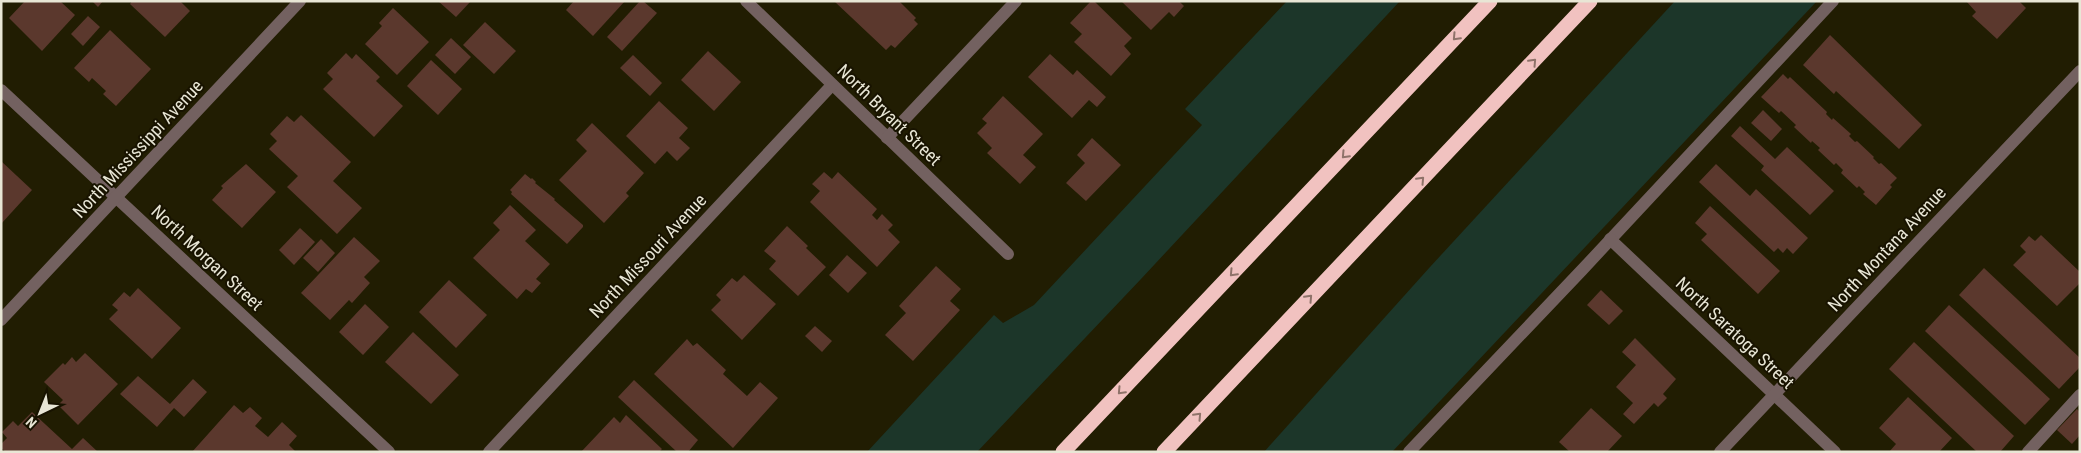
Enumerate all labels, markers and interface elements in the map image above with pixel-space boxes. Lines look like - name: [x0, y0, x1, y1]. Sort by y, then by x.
- one-way arrow: [1453, 31, 1462, 40]
- one-way arrow: [1527, 59, 1536, 68]
- street label: North Bryant Street: [833, 60, 946, 169]
- street label: North Mississippi Avenue: [68, 75, 207, 222]
- one-way arrow: [1342, 149, 1351, 158]
- one-way arrow: [1415, 177, 1424, 186]
- street label: North Montana Avenue: [1823, 182, 1950, 315]
- street label: North Missouri Avenue: [585, 189, 710, 322]
- street label: North Morgan Street: [147, 201, 267, 315]
- one-way arrow: [1230, 267, 1239, 276]
- street label: North Saratoga Street: [1672, 272, 1799, 393]
- one-way arrow: [1303, 295, 1312, 304]
- one-way arrow: [1118, 385, 1127, 394]
- north arrow: [15, 388, 65, 438]
- one-way arrow: [1192, 413, 1201, 422]
- text: N: [23, 414, 40, 431]

